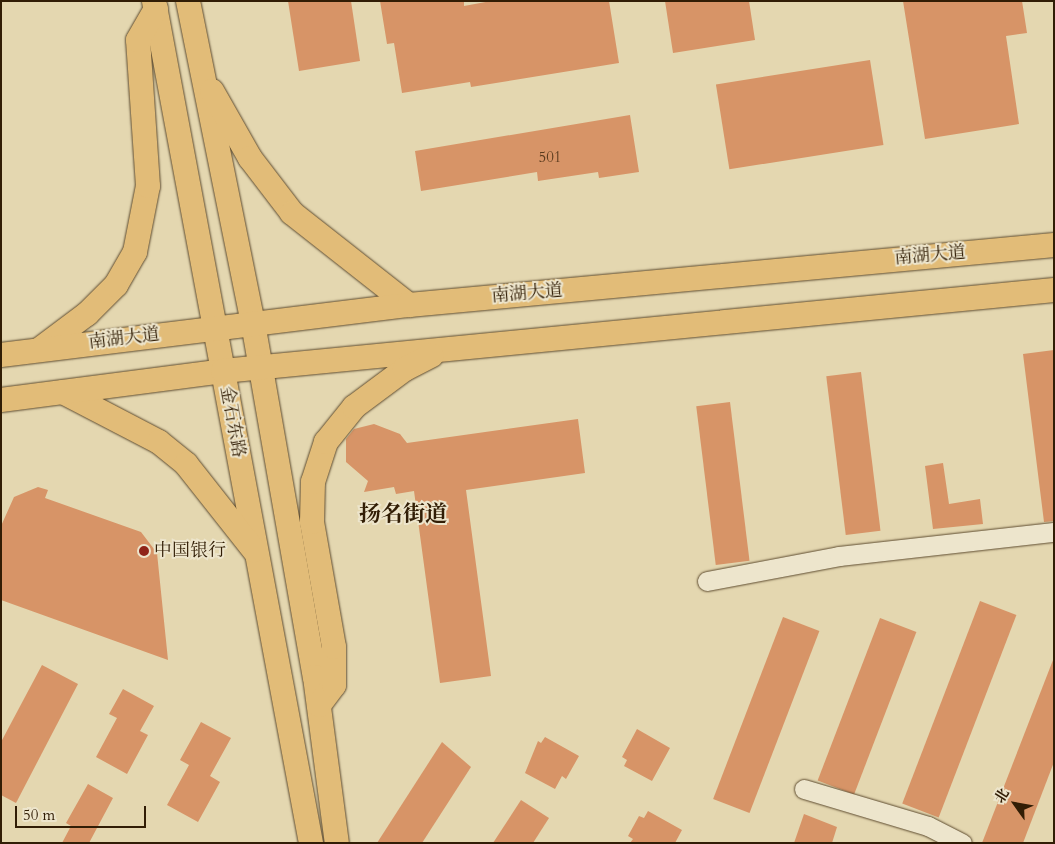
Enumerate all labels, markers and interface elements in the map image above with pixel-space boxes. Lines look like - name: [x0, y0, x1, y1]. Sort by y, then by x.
- house number: 501: [538, 149, 562, 167]
- street label: 南湖大道: [893, 242, 967, 270]
- street label: 南湖大道: [490, 280, 564, 308]
- street label: 南湖大道: [87, 324, 161, 354]
- street label: 金石东路: [215, 385, 249, 459]
- district label: 扬名街道: [359, 502, 447, 528]
- place label: 中国银行: [154, 540, 226, 562]
- marker: 中国银行: [138, 545, 150, 557]
- north arrow: [990, 779, 1040, 829]
- text: 北: [990, 785, 1014, 807]
- scale bar: [18, 796, 149, 828]
- text: 50 m: [23, 805, 55, 825]

